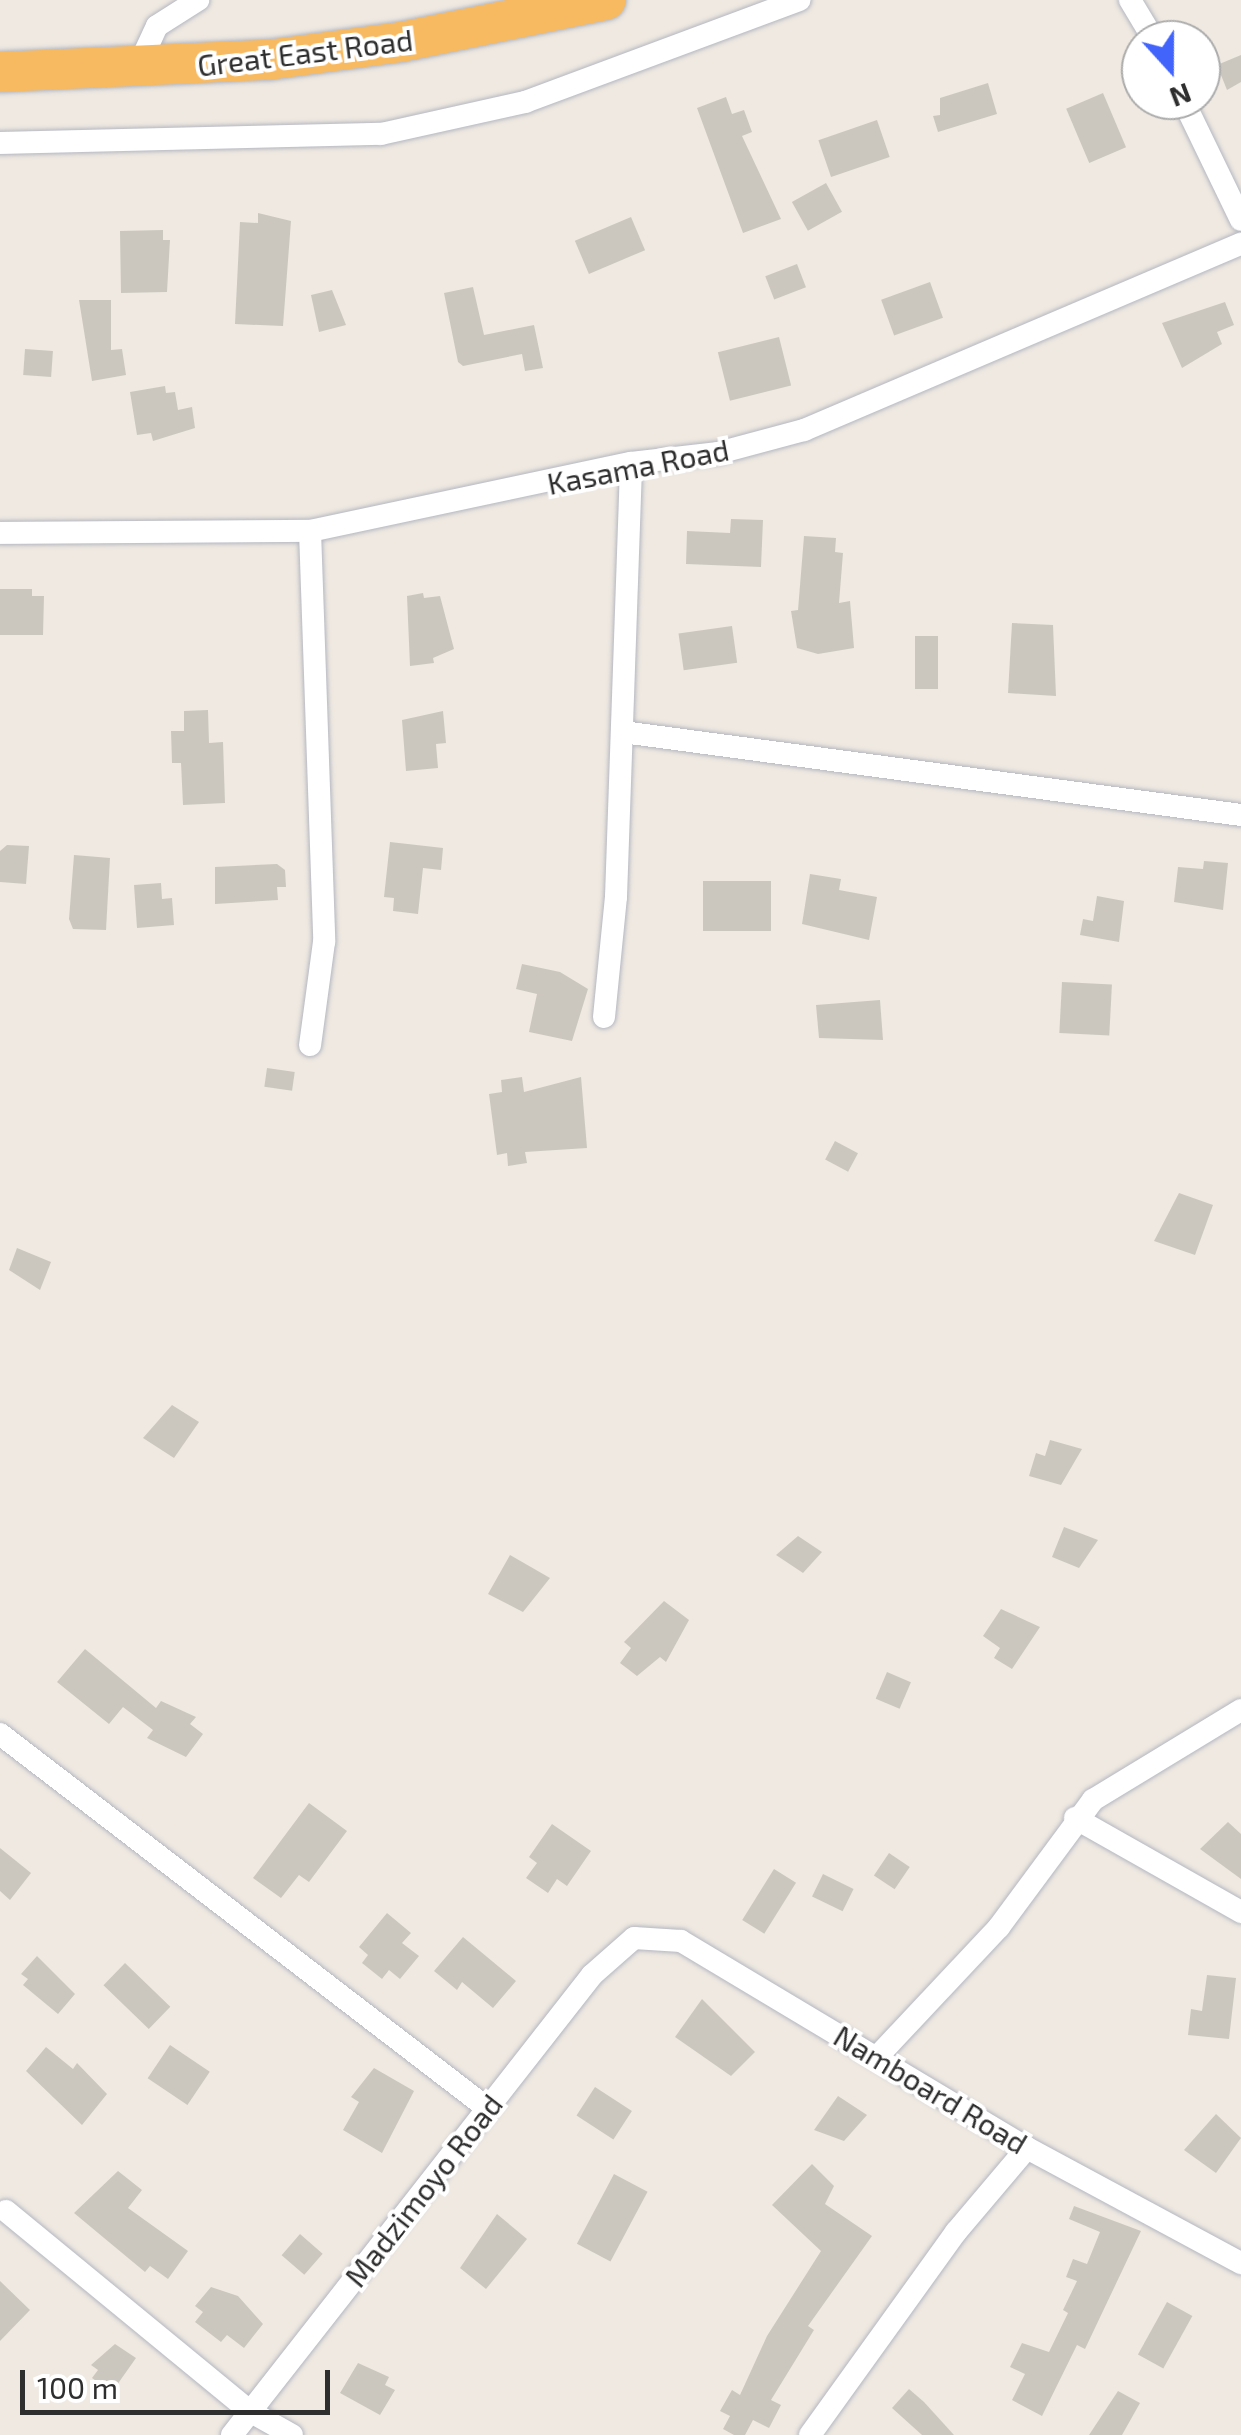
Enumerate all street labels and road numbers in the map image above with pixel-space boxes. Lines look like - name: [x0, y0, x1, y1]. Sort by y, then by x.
- street label: Great East Road: [195, 21, 415, 83]
- street label: Kasama Road: [544, 431, 732, 501]
- street label: Namboard Road: [828, 2017, 1034, 2161]
- street label: Madzimoyo Road: [337, 2087, 509, 2293]

